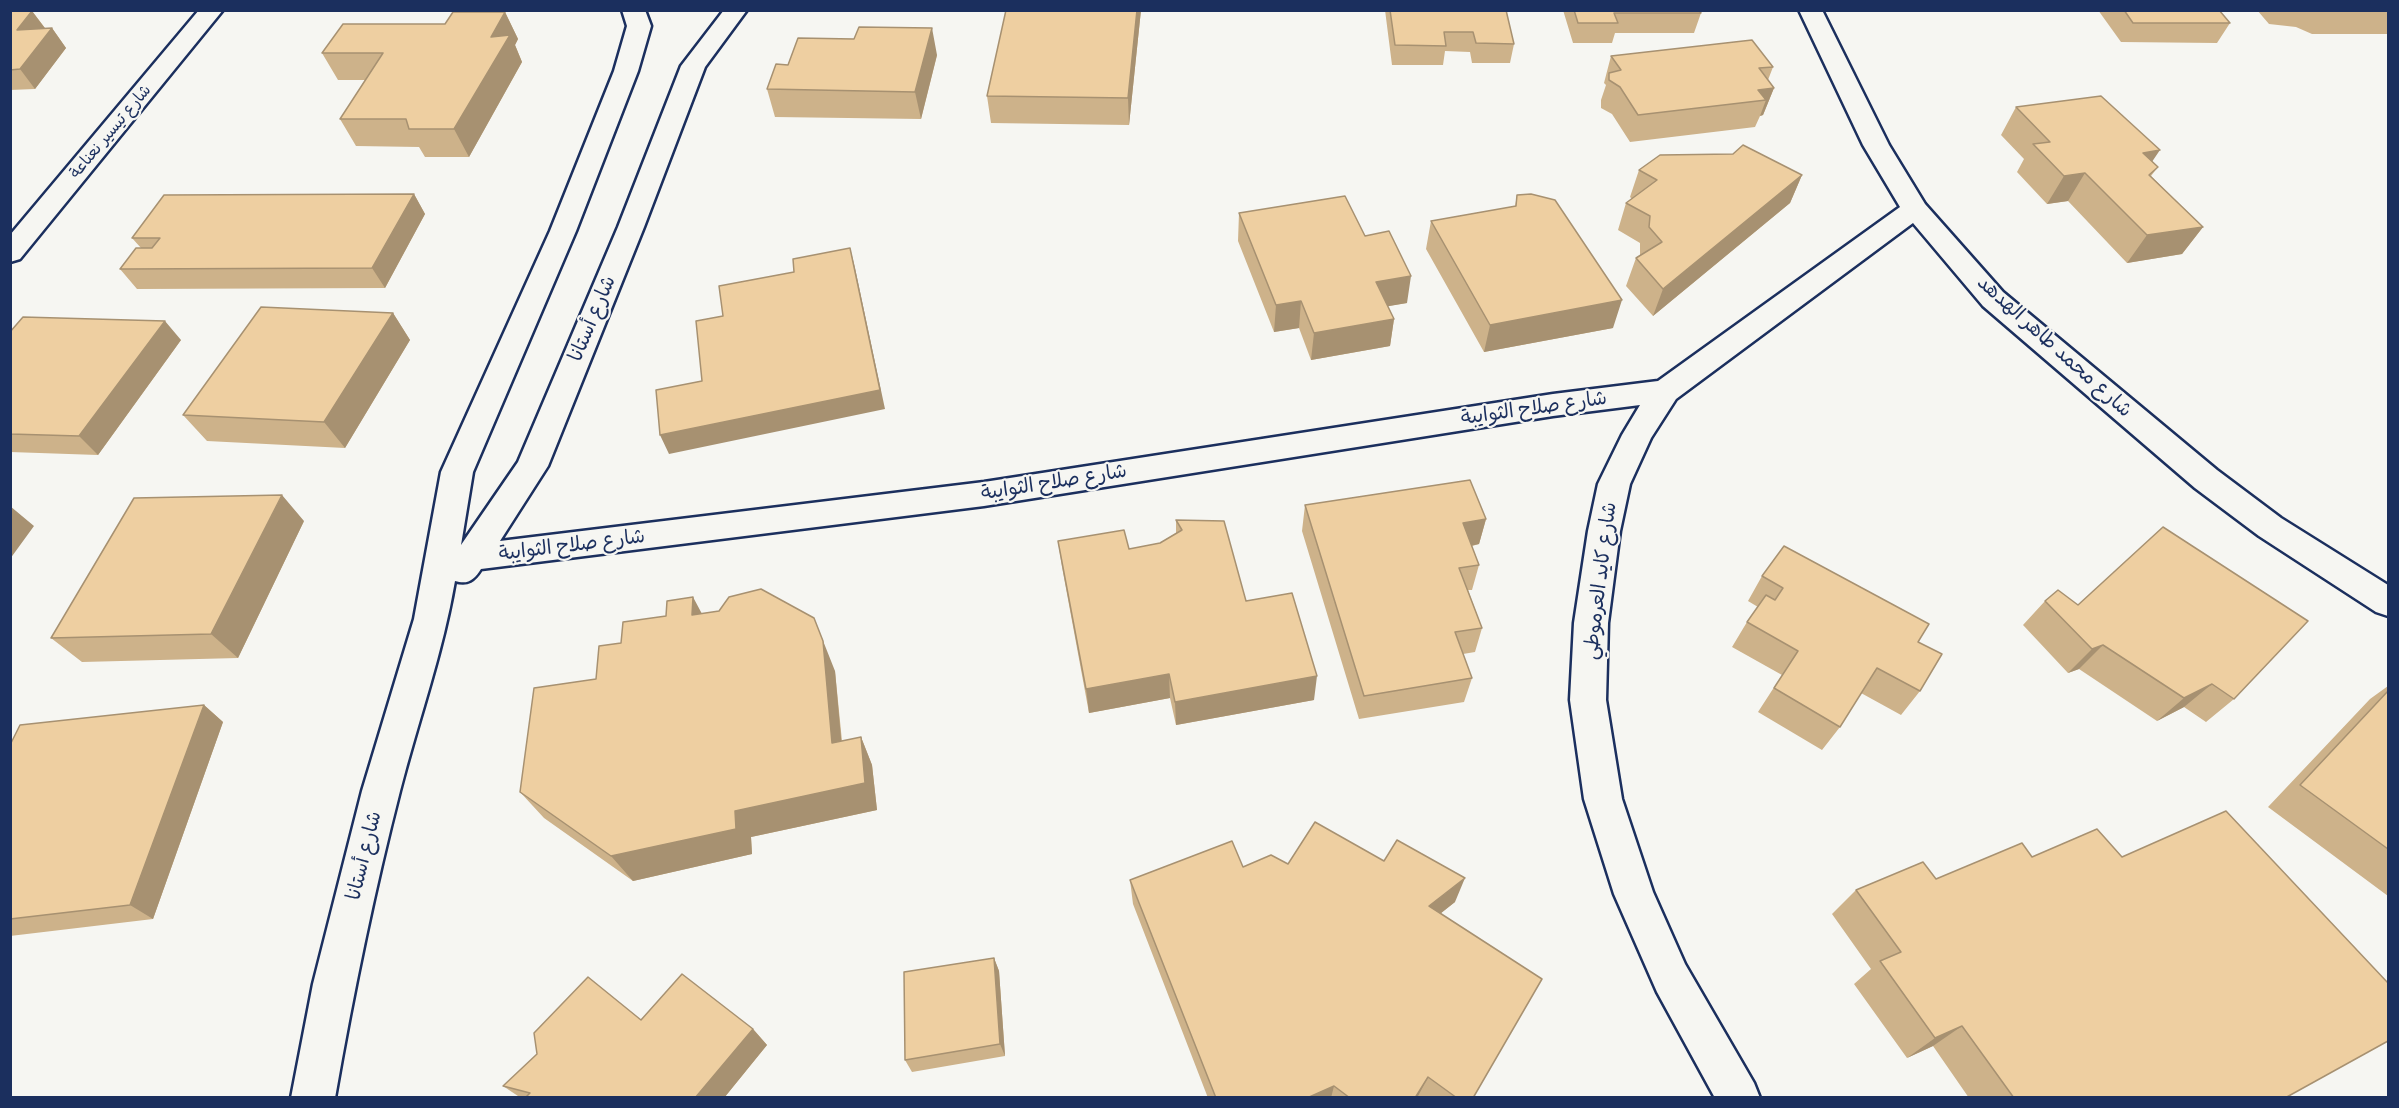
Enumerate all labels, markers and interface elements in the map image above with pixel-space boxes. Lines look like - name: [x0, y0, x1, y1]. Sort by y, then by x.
- street label: شارع تيسير نعناعة: [66, 81, 156, 183]
- street label: شارع محمد طاهر الهدهد: [1972, 271, 2136, 423]
- street label: شارع أستانا: [564, 272, 622, 366]
- street label: شارع صلاح الثوايبة: [1459, 387, 1609, 431]
- street label: شارع صلاح الثوايبة: [979, 460, 1129, 506]
- street label: شارع كايد العرموطي: [1579, 501, 1623, 661]
- street label: شارع صلاح الثوايبة: [497, 525, 647, 567]
- street label: شارع أستانا: [342, 809, 388, 903]

